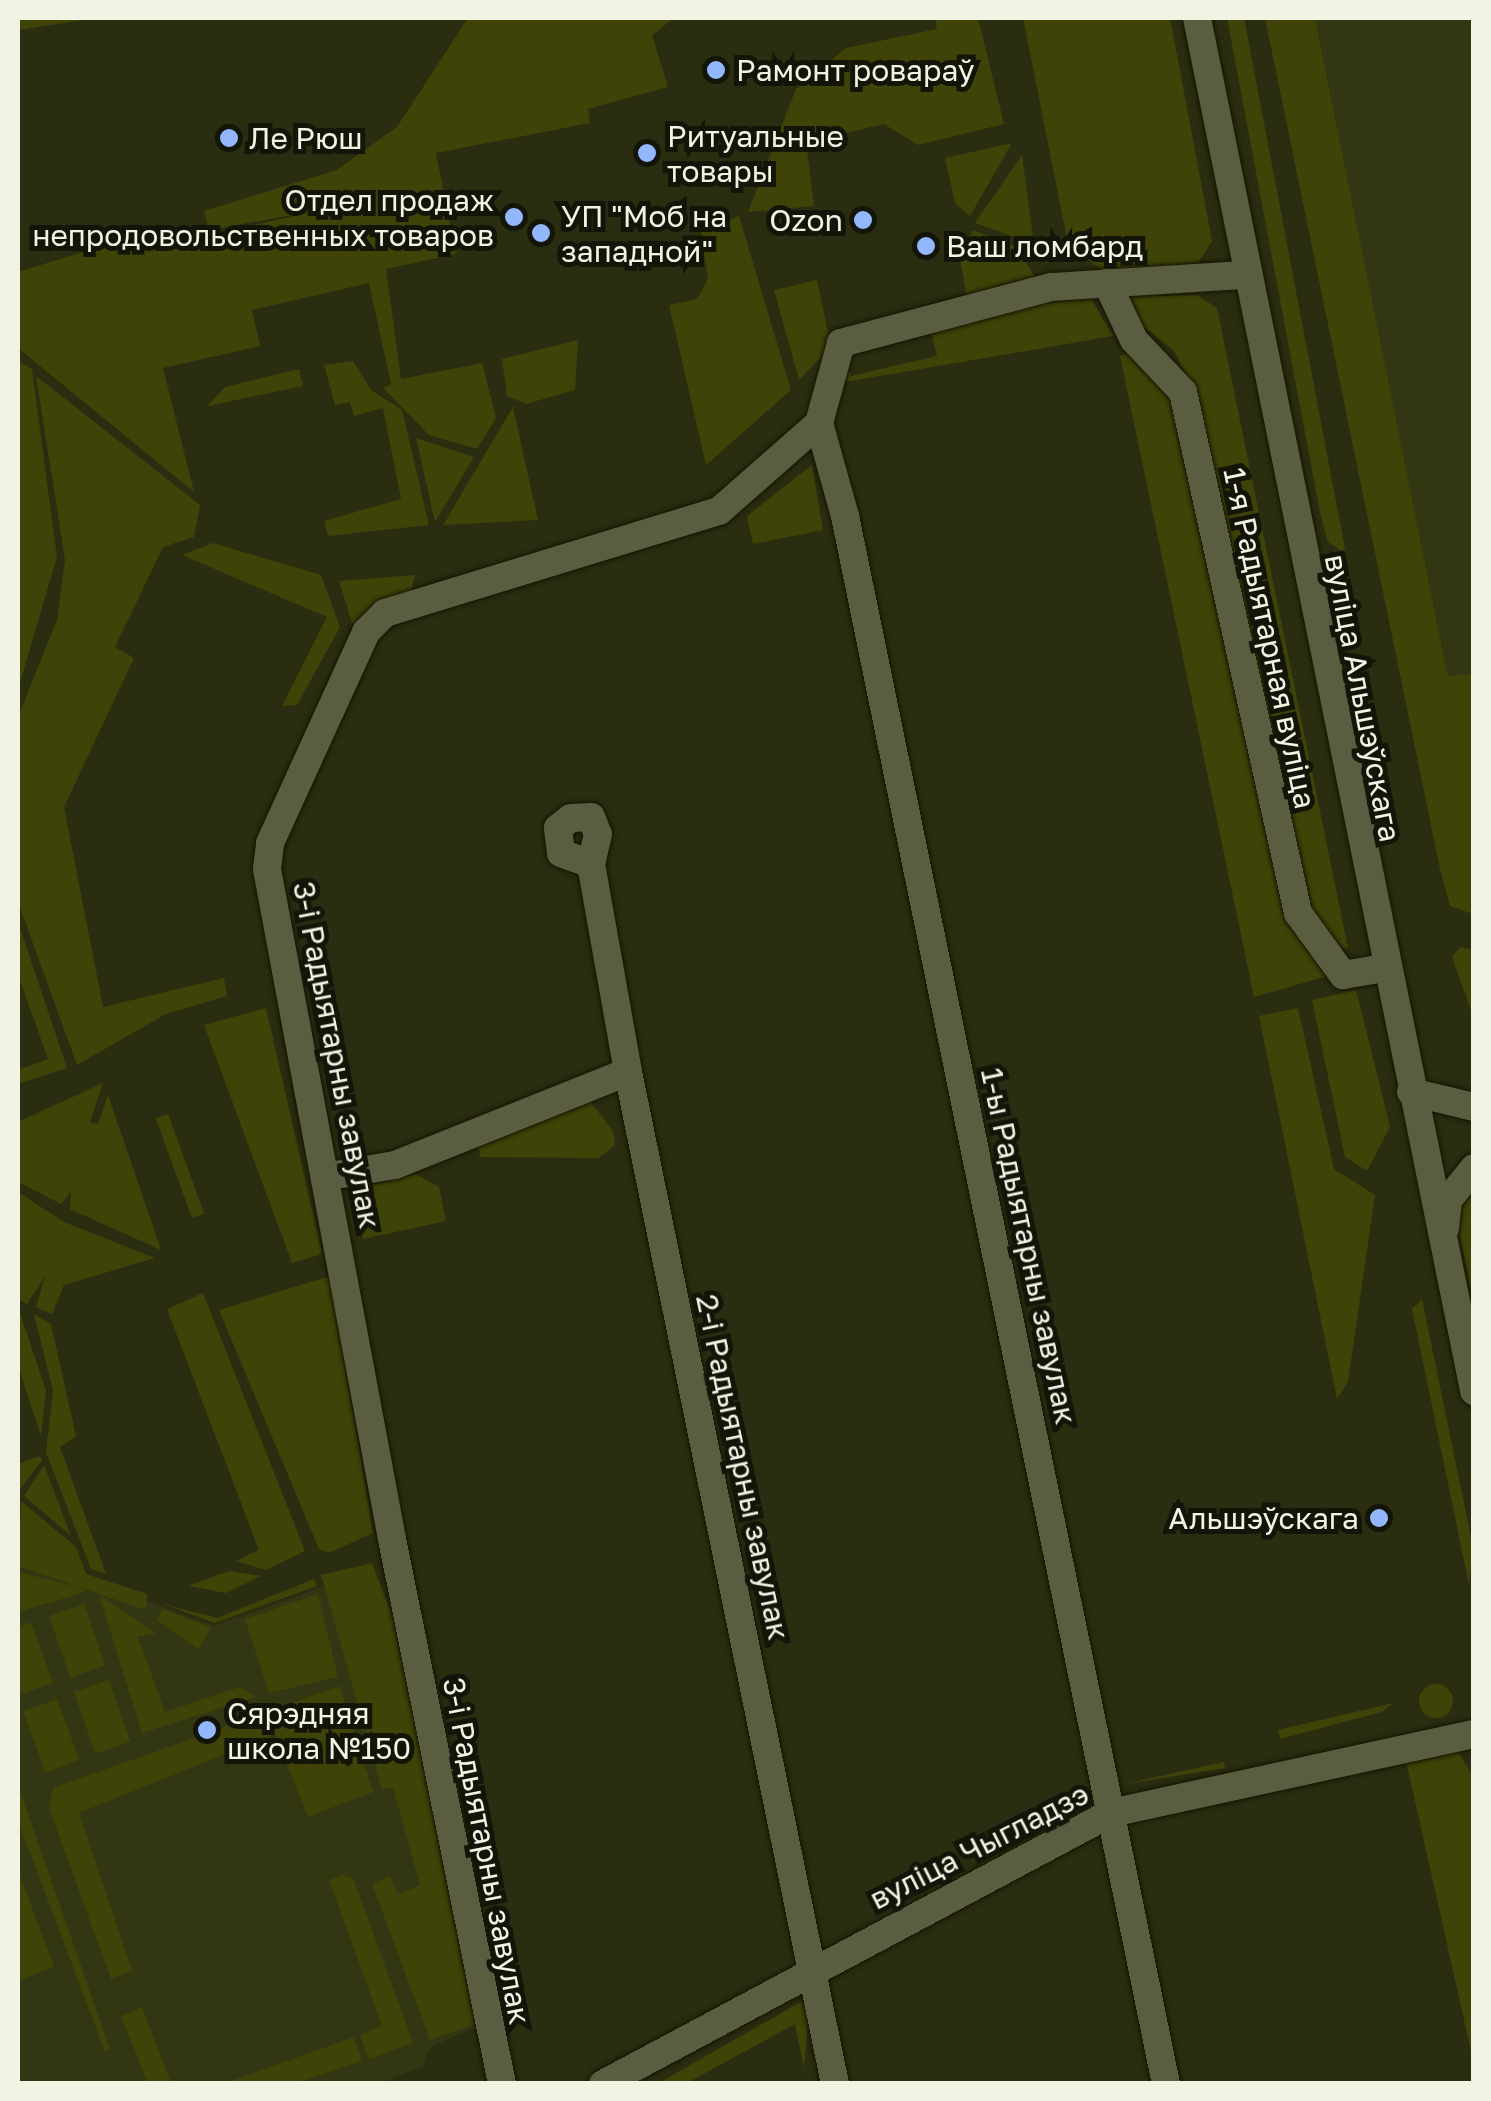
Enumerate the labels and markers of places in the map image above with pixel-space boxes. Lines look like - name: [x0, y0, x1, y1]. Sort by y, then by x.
- place label: Рамонт ровараў: [736, 52, 975, 88]
- marker: Рамонт ровараў: [705, 59, 727, 81]
- place label: Ритуальные товары: [667, 118, 844, 188]
- place label: Ле Рюш: [249, 120, 363, 156]
- marker: Ле Рюш: [218, 127, 240, 149]
- marker: Ритуальные товары: [636, 142, 658, 164]
- place label: Отдел продаж непродовольственных товаров: [32, 182, 494, 252]
- place label: УП "Моб на западной": [561, 198, 727, 268]
- place label: Ozon: [769, 202, 843, 238]
- marker: Отдел продаж непродовольственных товаров: [503, 206, 525, 228]
- marker: Ozon: [852, 209, 874, 231]
- marker: УП "Моб на западной": [530, 222, 552, 244]
- place label: Ваш ломбард: [946, 228, 1143, 264]
- marker: Ваш ломбард: [915, 235, 937, 257]
- place label: Альшэўскага: [1168, 1500, 1359, 1536]
- marker: Альшэўскага: [1368, 1507, 1390, 1529]
- place label: Сярэдняя школа №150: [227, 1695, 411, 1766]
- marker: Сярэдняя школа №150: [196, 1719, 218, 1741]

